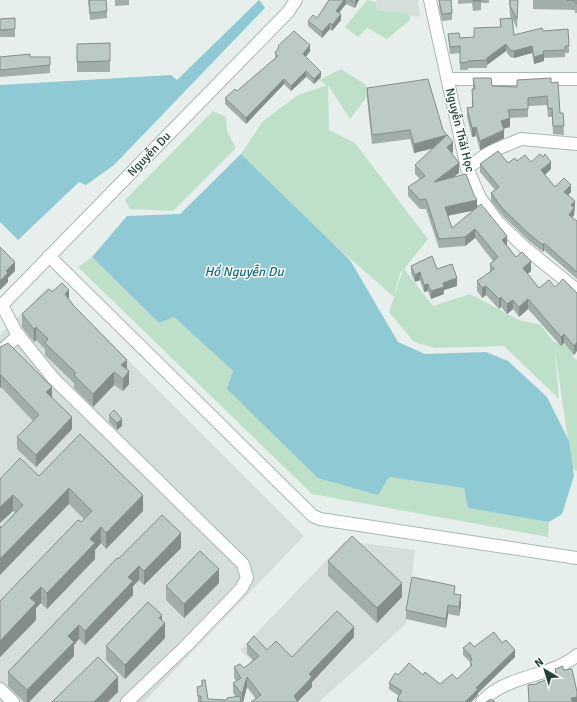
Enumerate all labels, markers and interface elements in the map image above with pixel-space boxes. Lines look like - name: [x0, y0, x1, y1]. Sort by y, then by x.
- street label: Nguyễn Thái Học: [442, 87, 477, 174]
- street label: Nguyễn Du: [124, 129, 174, 180]
- water label: Hồ Nguyễn Du: [204, 264, 284, 280]
- north arrow: [525, 650, 565, 690]
- text: N: [532, 655, 546, 670]

